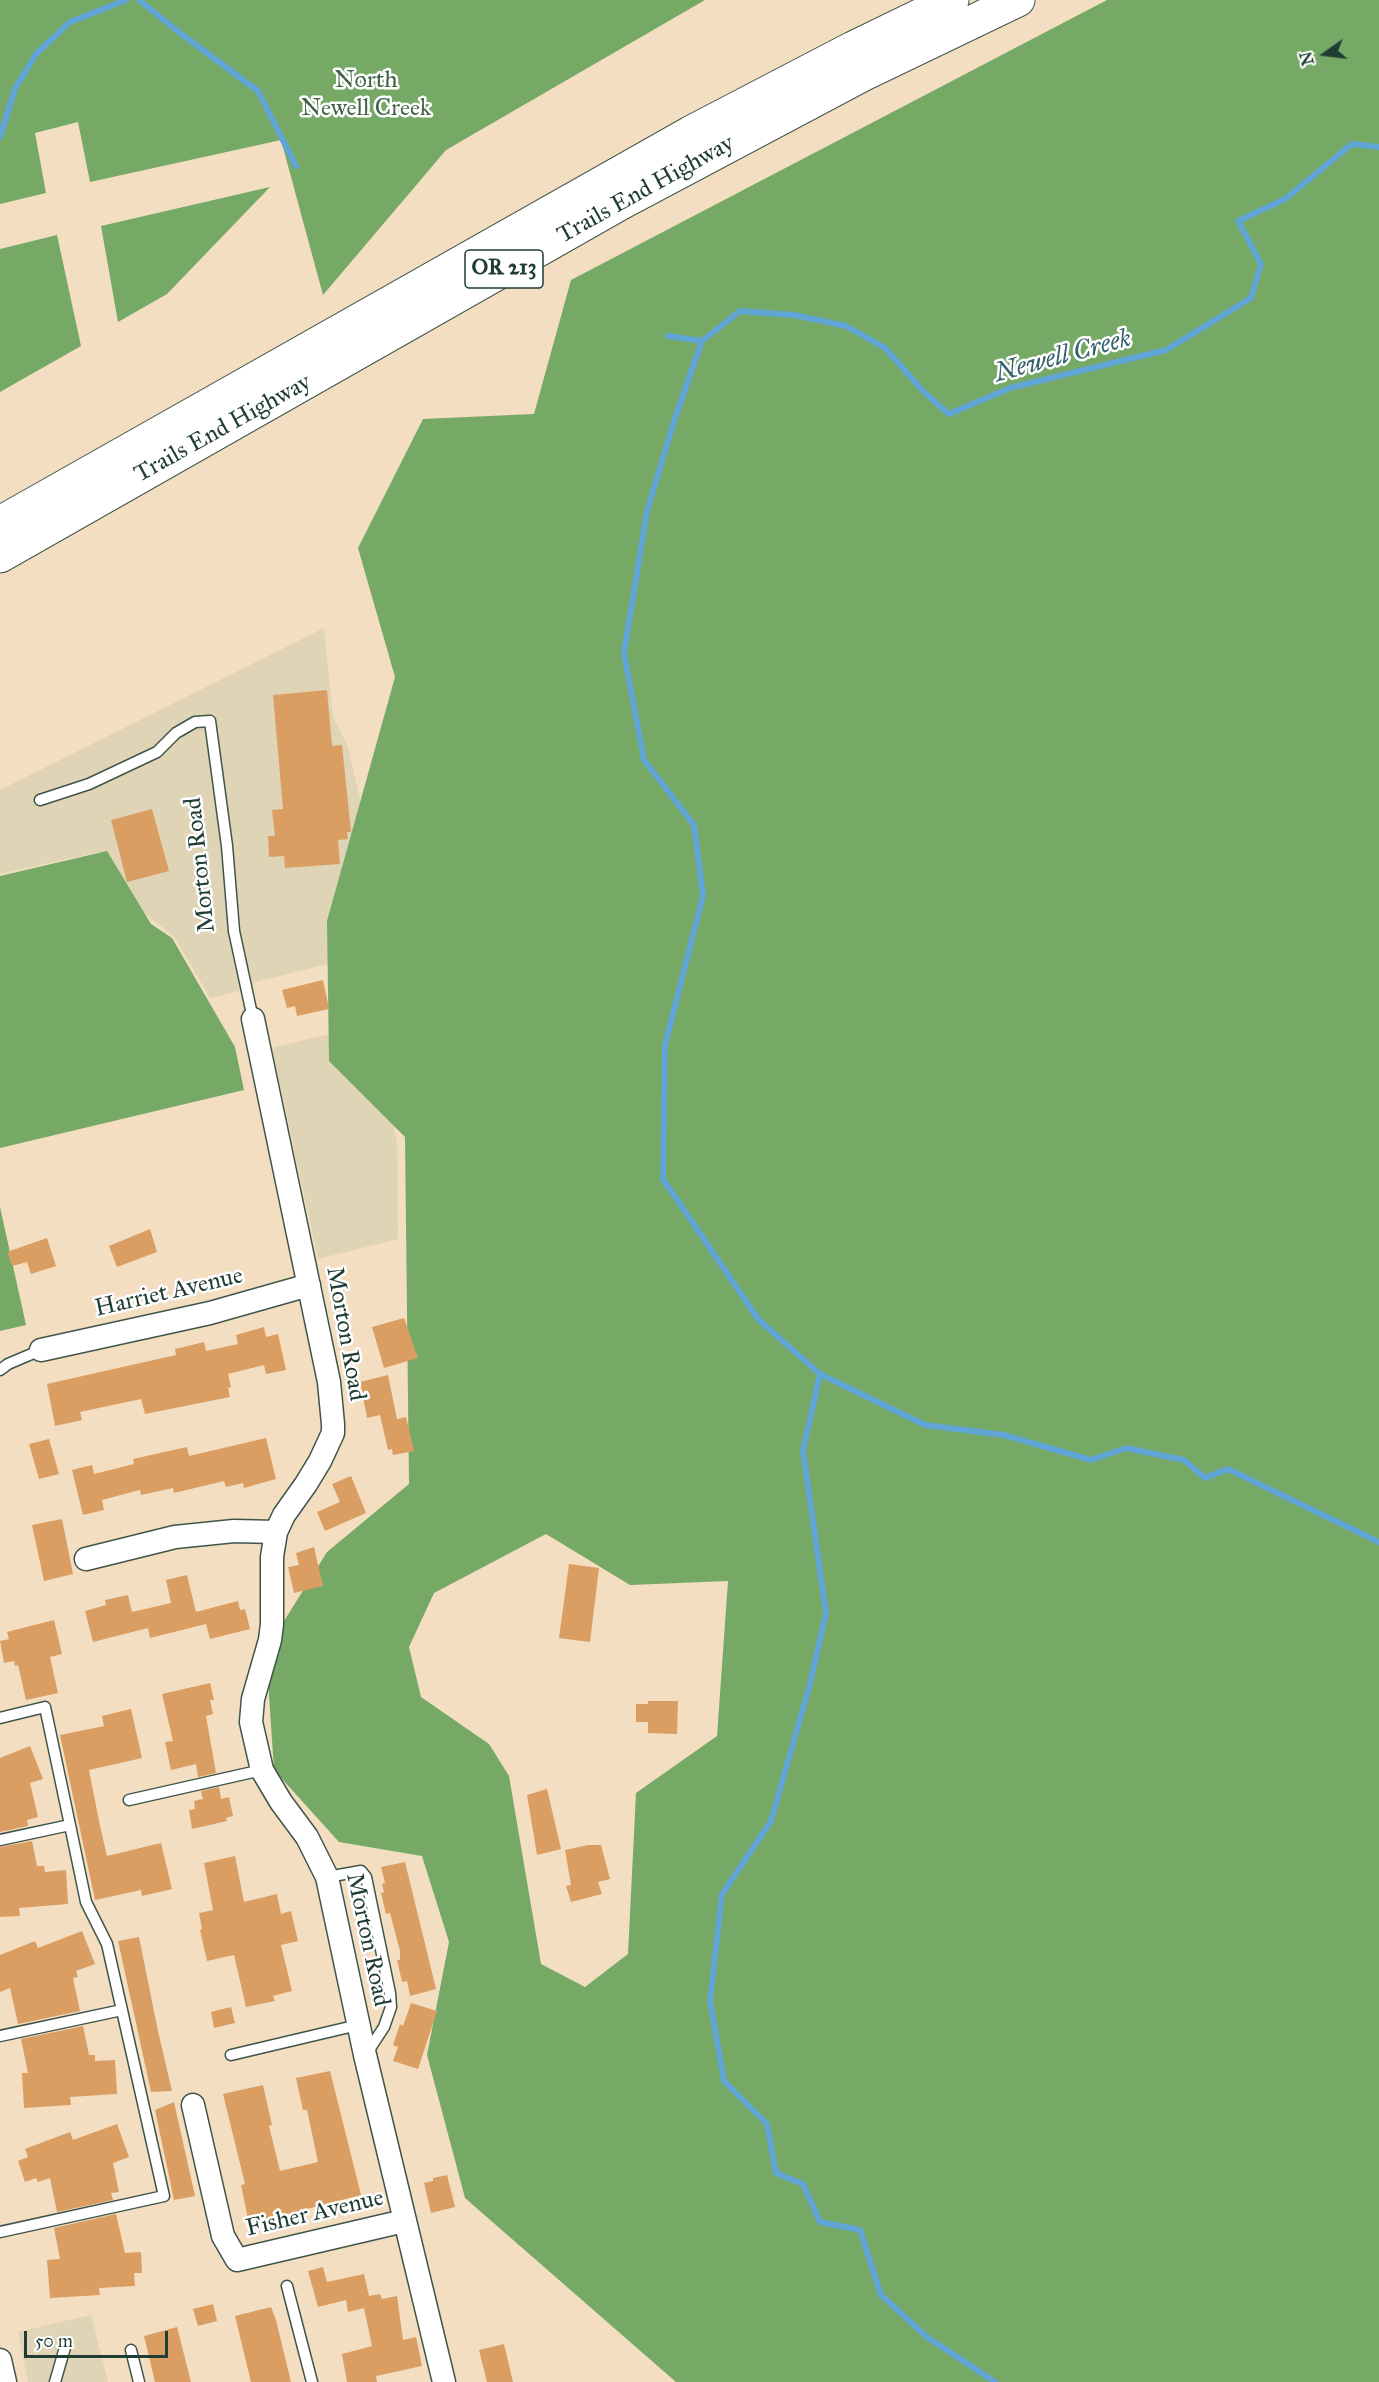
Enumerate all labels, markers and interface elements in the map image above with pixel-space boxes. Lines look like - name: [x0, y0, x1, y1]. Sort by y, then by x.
- north arrow: [1295, 24, 1355, 84]
- text: N: [1296, 50, 1318, 67]
- park label: North Newell Creek: [301, 67, 431, 123]
- street label: Trails End Highway: [553, 129, 739, 251]
- road number: OR 213: [465, 250, 543, 288]
- water label: Newell Creek: [991, 324, 1135, 390]
- street label: Trails End Highway: [130, 368, 316, 490]
- street label: Morton Road: [180, 796, 222, 934]
- street label: Harriet Avenue: [92, 1262, 246, 1324]
- street label: Morton Road: [319, 1265, 371, 1403]
- street label: Morton Road: [339, 1871, 395, 2009]
- street label: Fisher Avenue: [243, 2184, 387, 2244]
- scale bar: [27, 2319, 171, 2357]
- text: 50 m: [35, 2330, 73, 2352]

